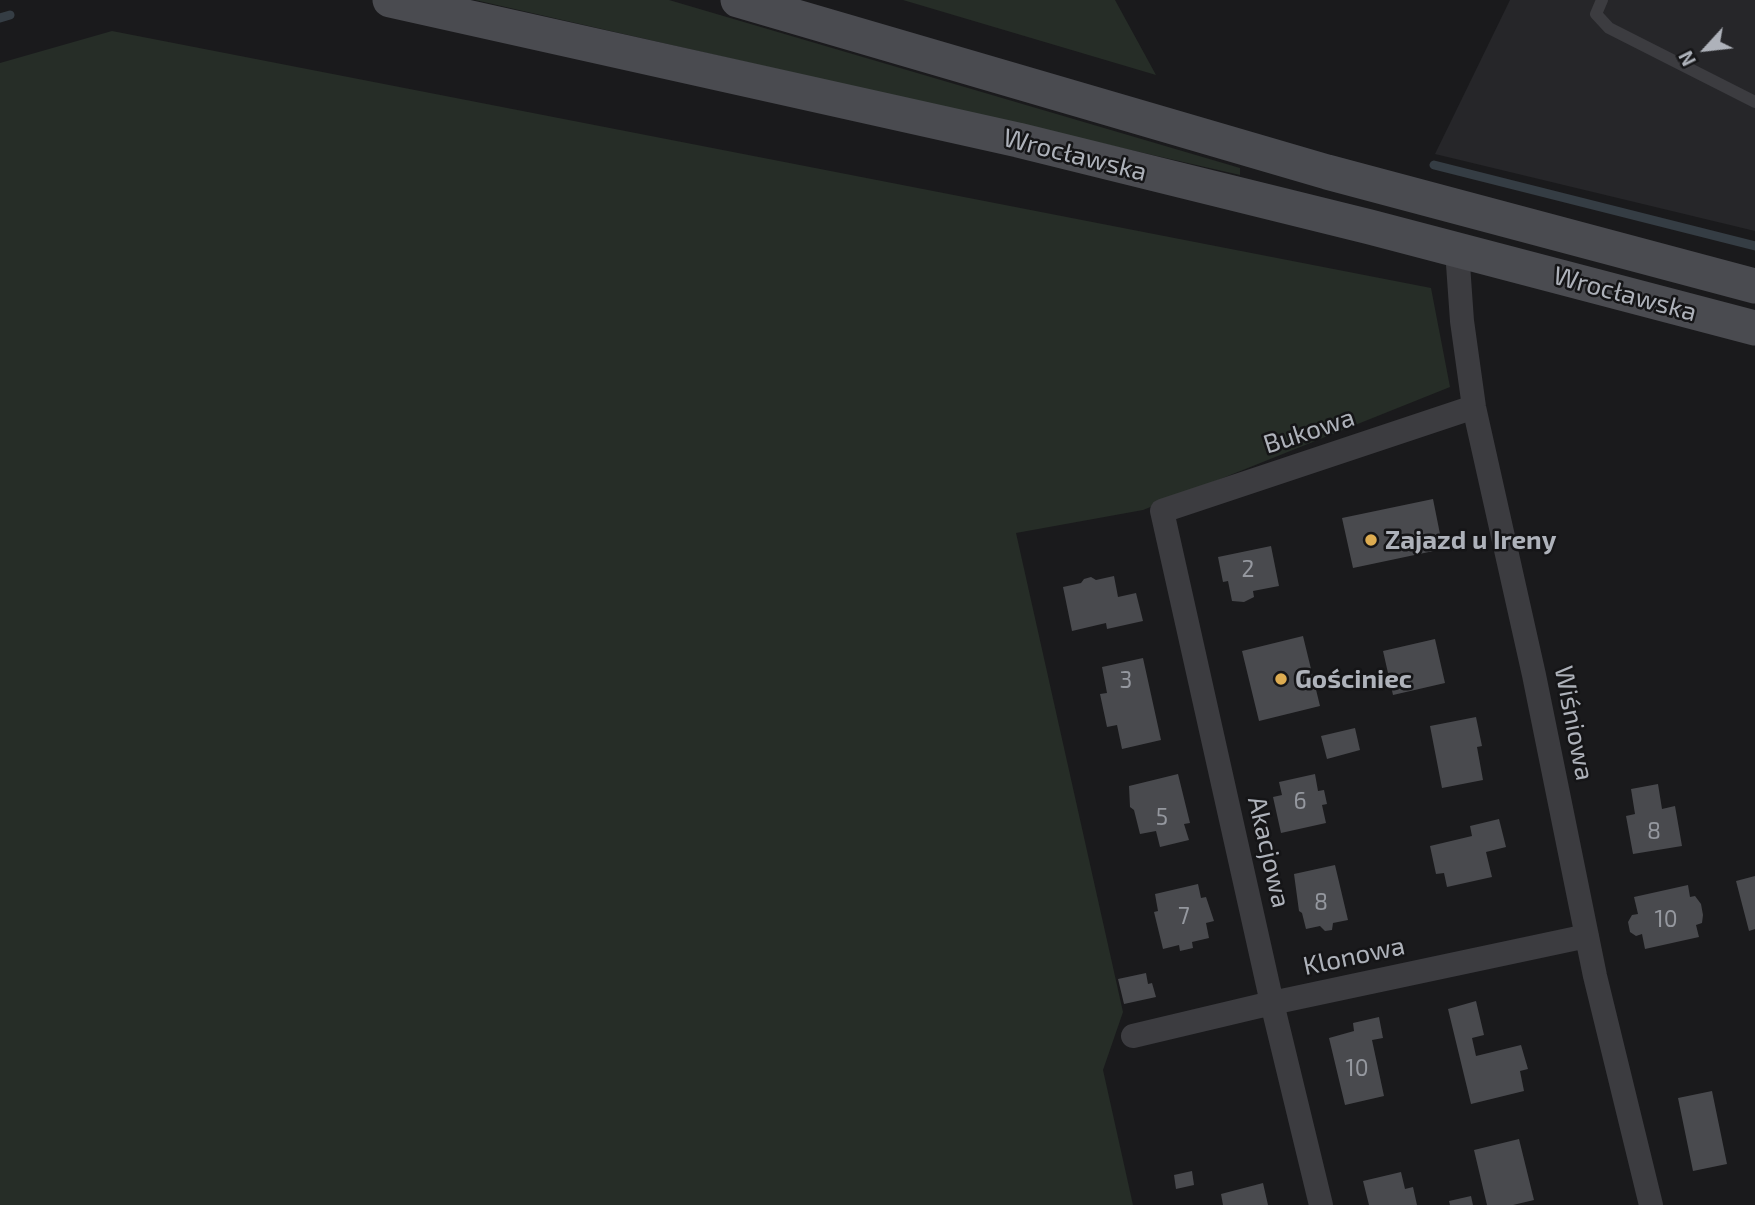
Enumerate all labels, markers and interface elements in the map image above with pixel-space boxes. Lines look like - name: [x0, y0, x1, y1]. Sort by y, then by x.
- north arrow: [1671, 14, 1741, 84]
- text: N: [1673, 47, 1700, 70]
- street label: Wrocławska: [1000, 122, 1150, 188]
- street label: Wrocławska: [1550, 260, 1700, 328]
- street label: Bukowa: [1259, 402, 1359, 460]
- place label: Zajazd u Ireny: [1385, 524, 1556, 556]
- marker: Zajazd u Ireny: [1363, 532, 1379, 548]
- house number: 2: [1242, 555, 1254, 583]
- place label: Gościniec: [1295, 663, 1412, 695]
- street label: Wiśniowa: [1548, 663, 1600, 783]
- house number: 3: [1120, 666, 1132, 694]
- marker: Gościniec: [1273, 671, 1289, 687]
- house number: 6: [1293, 787, 1307, 815]
- street label: Akacjowa: [1241, 793, 1297, 911]
- house number: 5: [1156, 803, 1168, 831]
- house number: 8: [1647, 817, 1661, 845]
- house number: 8: [1314, 888, 1328, 916]
- house number: 7: [1178, 902, 1190, 930]
- house number: 10: [1654, 905, 1678, 933]
- street label: Klonowa: [1300, 930, 1408, 982]
- house number: 10: [1345, 1054, 1369, 1082]

